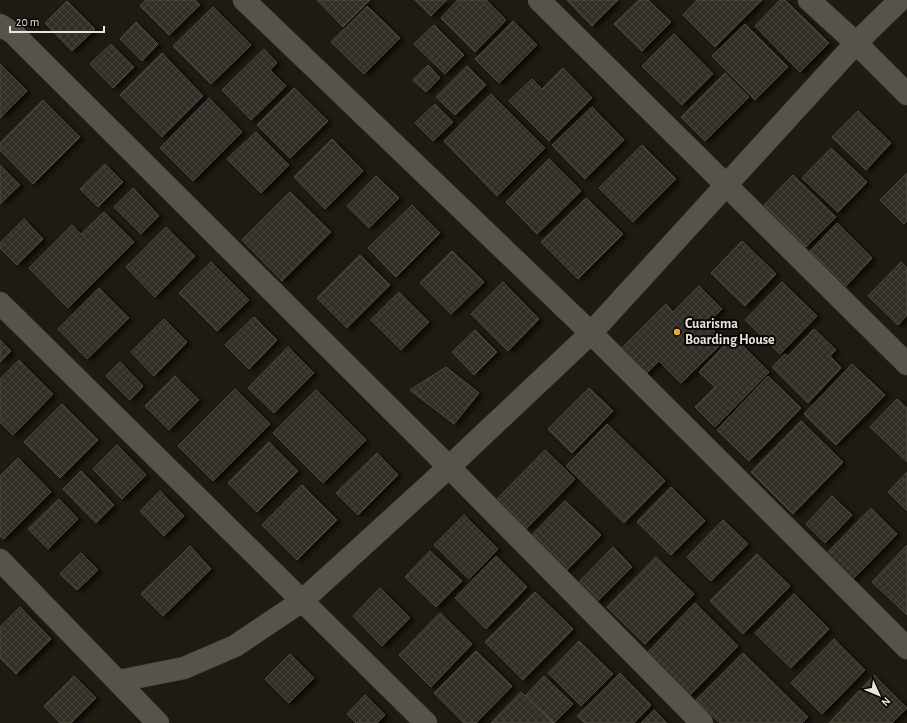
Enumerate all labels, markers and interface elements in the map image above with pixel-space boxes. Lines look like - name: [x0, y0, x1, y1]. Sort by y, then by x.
- scale bar: [10, 8, 104, 34]
- text: 20 m: [16, 16, 39, 28]
- place label: Cuarisma Boarding House: [685, 317, 775, 347]
- marker: Cuarisma Boarding House: [672, 327, 682, 337]
- north arrow: [859, 675, 899, 715]
- text: N: [879, 695, 892, 708]

